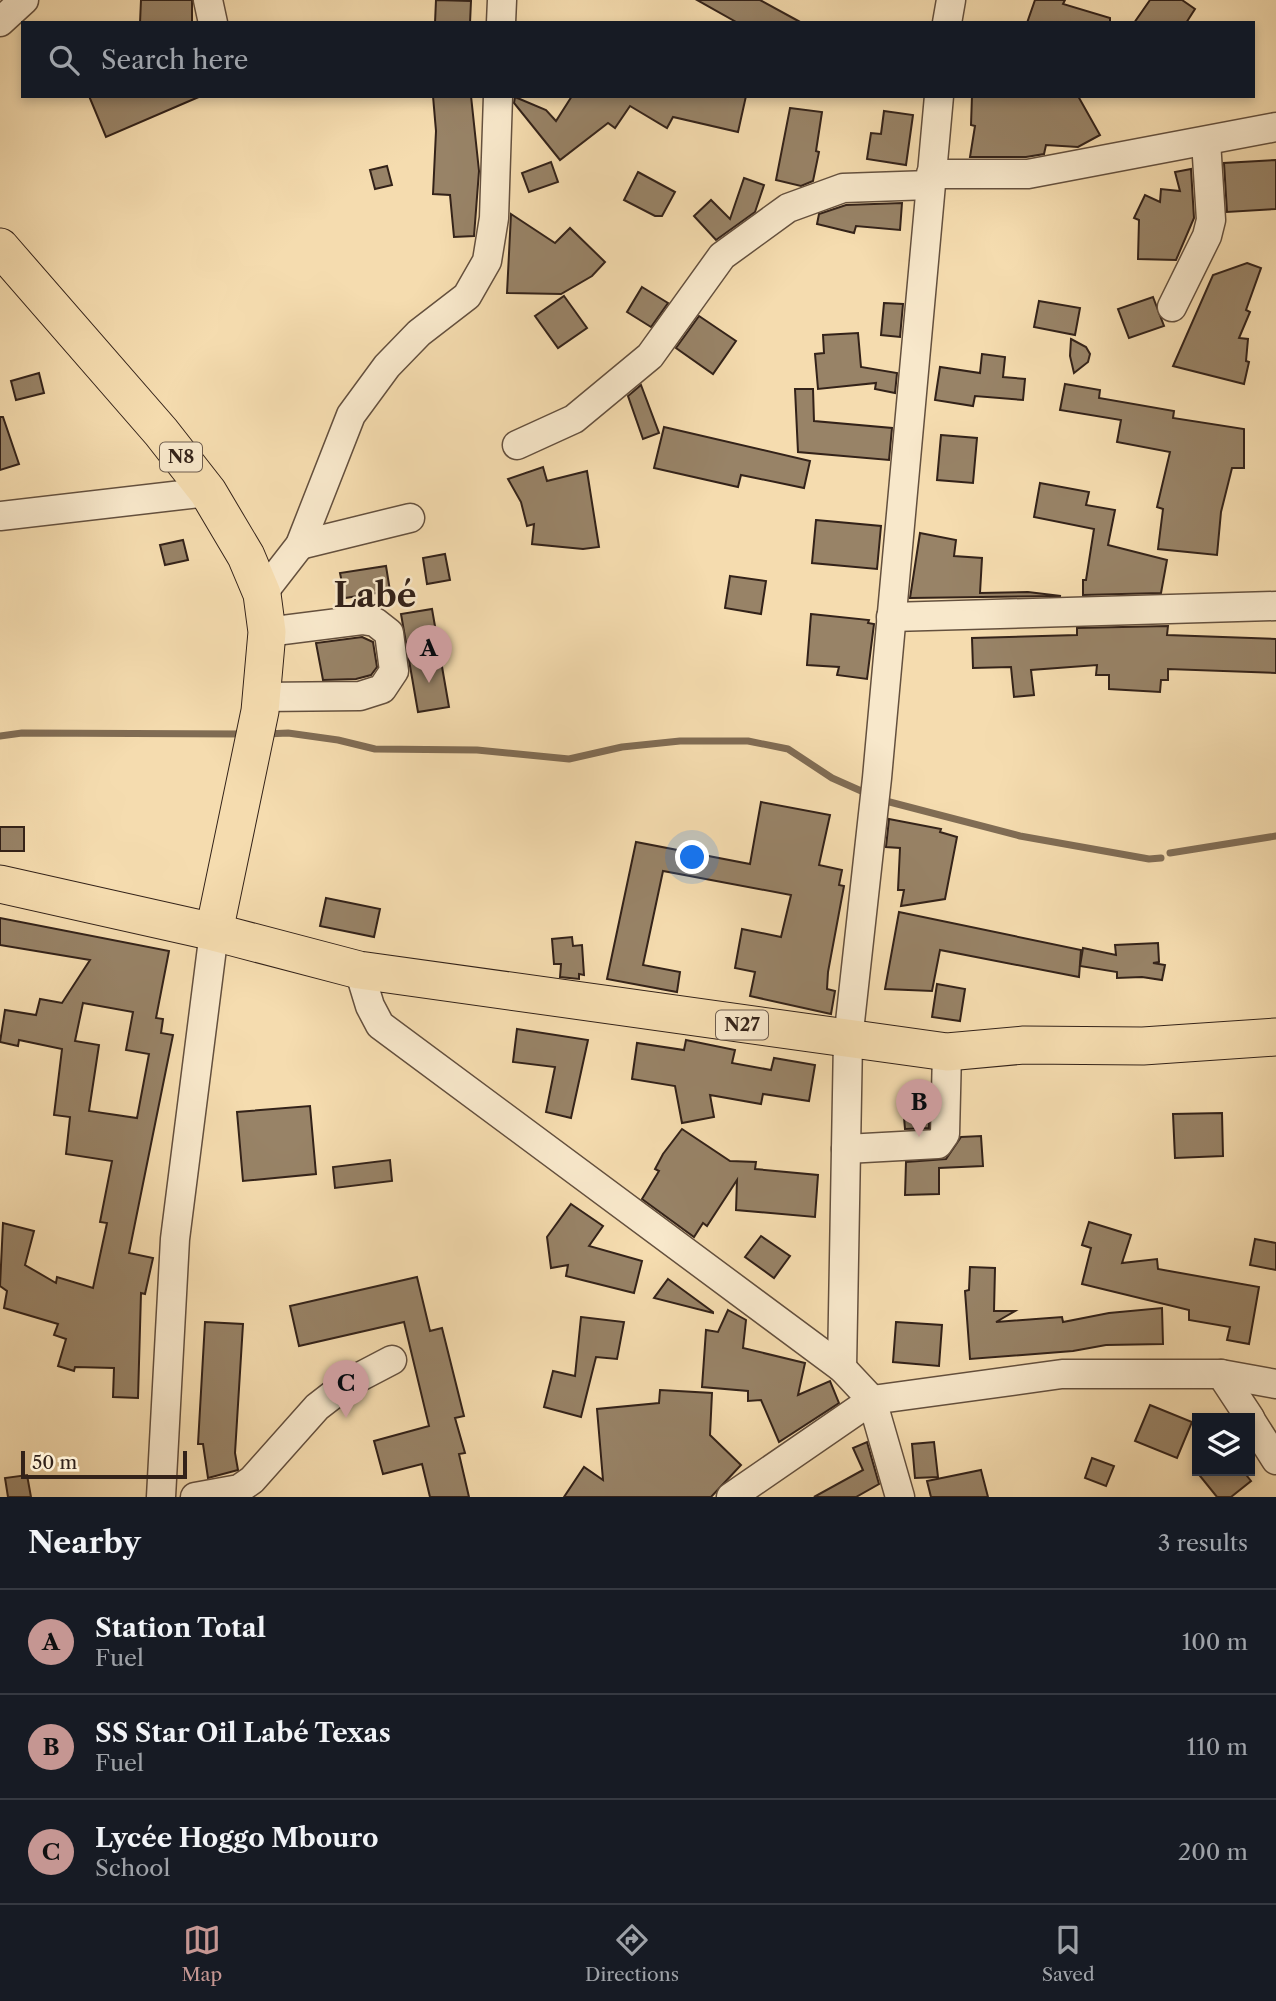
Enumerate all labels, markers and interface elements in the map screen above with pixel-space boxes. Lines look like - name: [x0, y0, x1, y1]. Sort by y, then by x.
- search box: [21, 21, 1255, 98]
- icon: search: [45, 41, 83, 79]
- text: Search here: [101, 44, 248, 76]
- road number: N8: [160, 443, 202, 472]
- district label: Labé: [333, 575, 417, 616]
- pin: A: [406, 625, 452, 683]
- your location: [675, 840, 709, 874]
- road number: N27: [716, 1010, 768, 1040]
- pin: B: [896, 1079, 942, 1137]
- pin: C: [323, 1360, 369, 1418]
- map controls: [1192, 1413, 1255, 1476]
- button: layers: [1192, 1413, 1255, 1476]
- scale bar: [21, 1448, 187, 1480]
- text: 50 m: [32, 1451, 77, 1474]
- text: Nearby: [28, 1524, 141, 1561]
- text: 3 results: [1158, 1529, 1248, 1557]
- text: Station Total: [95, 1612, 266, 1644]
- text: A: [42, 1628, 60, 1656]
- text: 100 m: [1182, 1628, 1248, 1656]
- text: Fuel: [95, 1644, 144, 1672]
- text: SS Star Oil Labé Texas: [95, 1717, 391, 1749]
- text: B: [42, 1733, 60, 1761]
- text: 110 m: [1187, 1733, 1248, 1761]
- text: Fuel: [95, 1749, 144, 1777]
- text: Lycée Hoggo Mbouro: [95, 1822, 378, 1854]
- text: C: [42, 1838, 60, 1866]
- text: 200 m: [1178, 1838, 1248, 1866]
- text: School: [95, 1854, 170, 1882]
- tab: Map: [181, 1921, 222, 1986]
- tab: Directions: [585, 1921, 679, 1986]
- tab: Saved: [1042, 1921, 1095, 1986]

